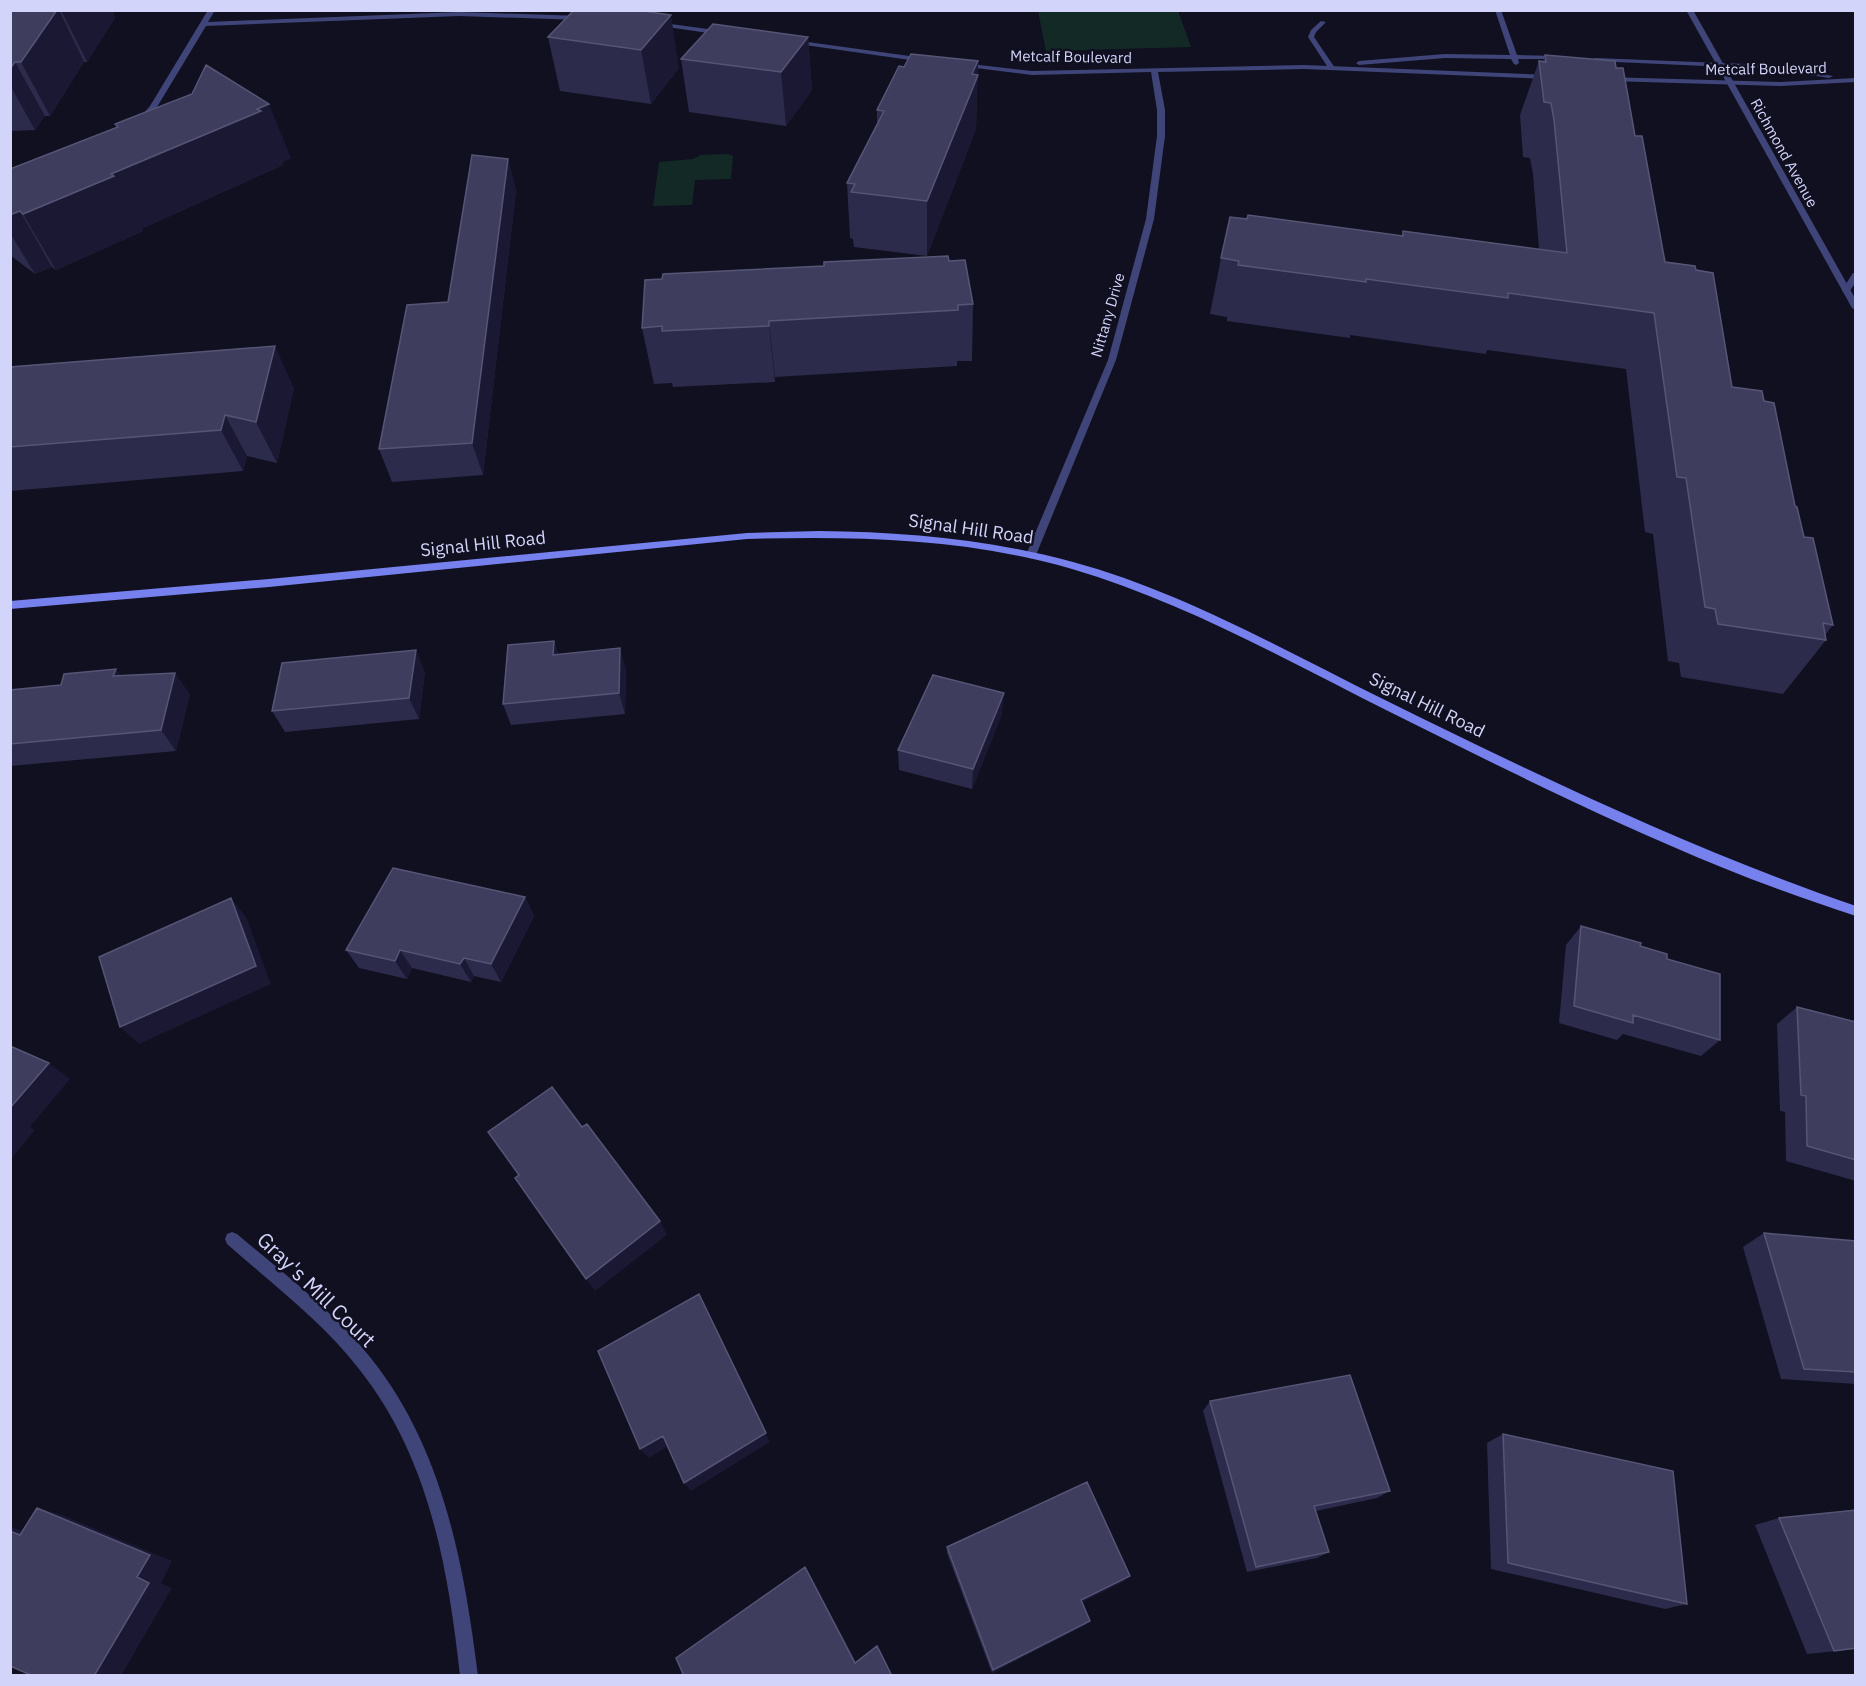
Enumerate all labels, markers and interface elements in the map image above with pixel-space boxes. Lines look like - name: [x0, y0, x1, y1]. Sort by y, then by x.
- street label: Metcalf Boulevard: [1010, 46, 1132, 67]
- street label: Metcalf Boulevard: [1705, 58, 1827, 79]
- street label: Richmond Avenue: [1747, 95, 1822, 211]
- street label: Nittany Drive: [1086, 270, 1129, 359]
- street label: Signal Hill Road: [907, 508, 1035, 549]
- street label: Signal Hill Road: [419, 525, 547, 562]
- street label: Signal Hill Road: [1366, 667, 1489, 743]
- street label: Gray's Mill Court: [251, 1225, 382, 1353]

